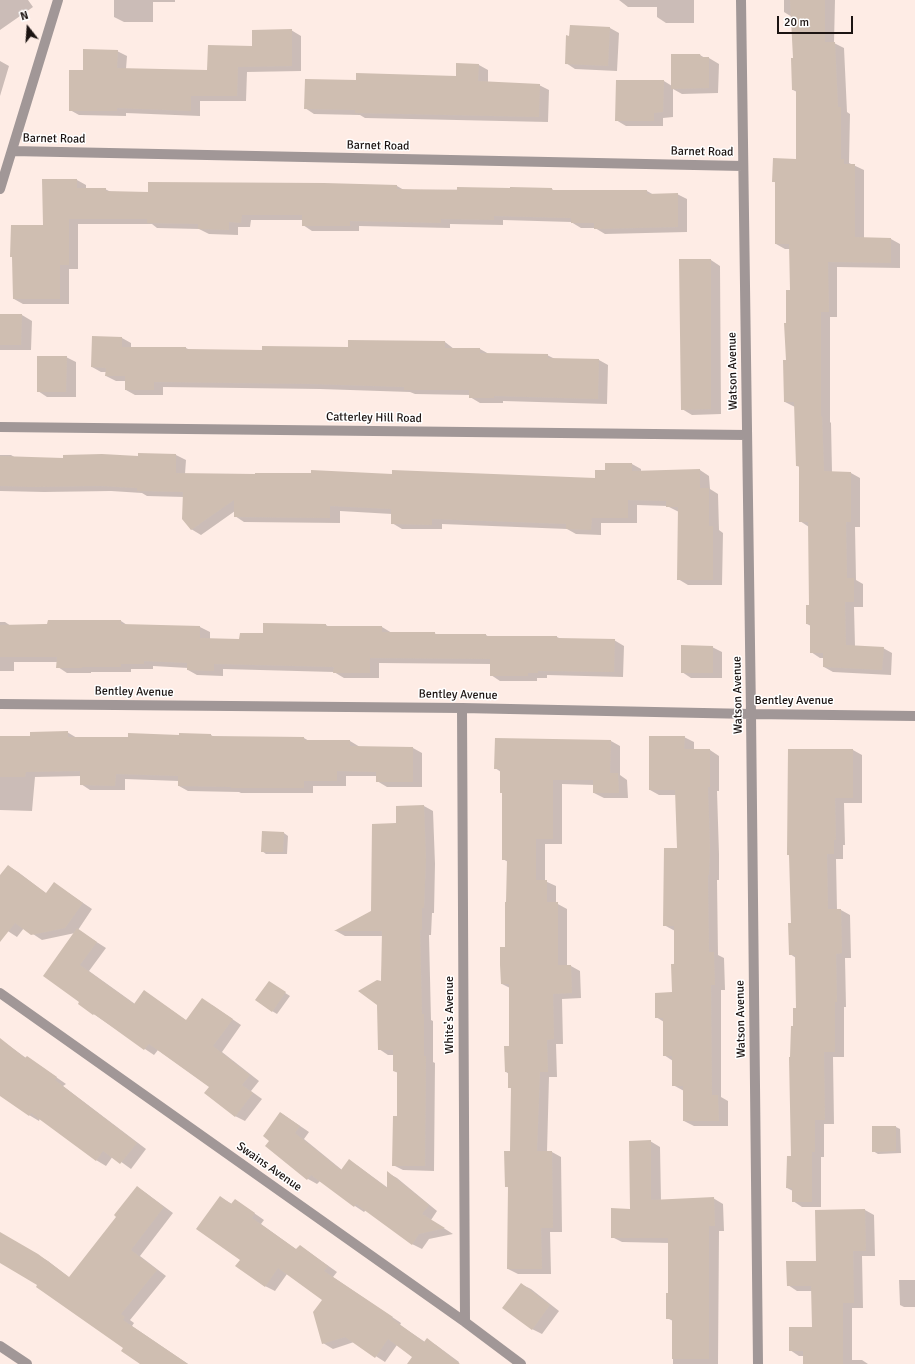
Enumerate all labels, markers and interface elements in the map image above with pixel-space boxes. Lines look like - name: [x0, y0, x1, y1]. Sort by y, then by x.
- north arrow: [8, 8, 48, 48]
- scale bar: [779, 8, 855, 34]
- text: N: [19, 9, 30, 23]
- text: 20 m: [784, 15, 809, 30]
- street label: Barnet Road: [22, 131, 86, 147]
- street label: Barnet Road: [346, 138, 410, 154]
- street label: Barnet Road: [670, 144, 734, 160]
- street label: Watson Avenue: [725, 332, 741, 410]
- street label: Catterley Hill Road: [326, 410, 422, 426]
- street label: Watson Avenue: [730, 656, 746, 734]
- street label: Bentley Avenue: [94, 684, 174, 700]
- street label: Bentley Avenue: [418, 687, 498, 703]
- street label: Bentley Avenue: [754, 694, 834, 708]
- street label: White's Avenue: [443, 976, 457, 1054]
- street label: Watson Avenue: [733, 980, 749, 1058]
- street label: Swains Avenue: [234, 1139, 304, 1195]

